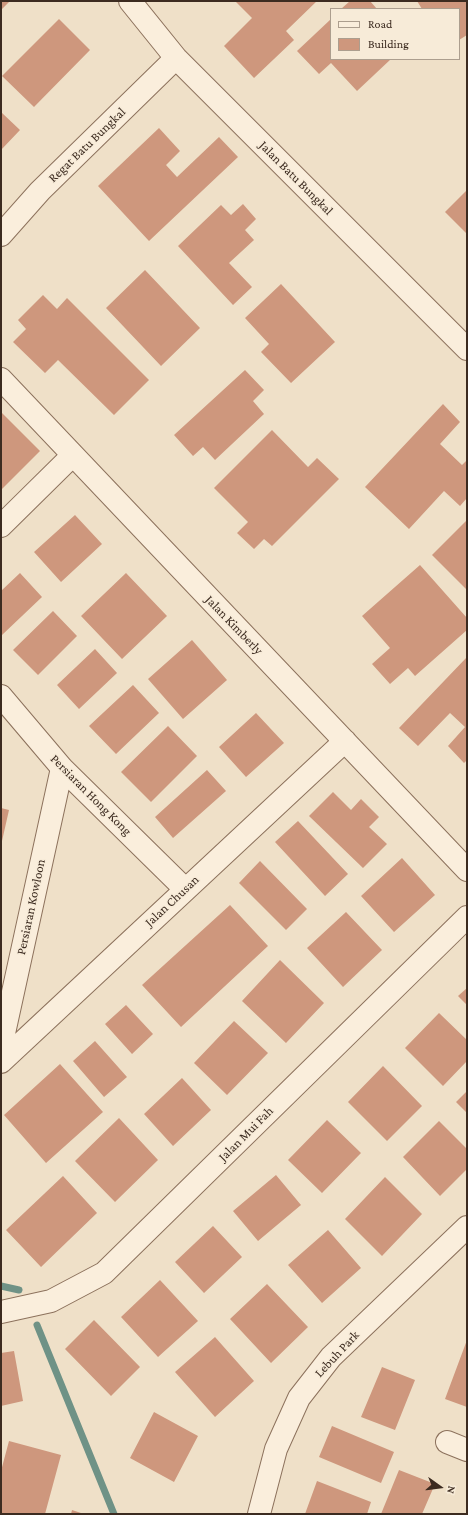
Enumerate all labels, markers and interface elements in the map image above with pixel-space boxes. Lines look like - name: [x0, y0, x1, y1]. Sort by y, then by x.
- legend: [330, 8, 460, 60]
- text: Road: [368, 17, 392, 31]
- text: Building: [368, 37, 409, 51]
- street label: Regat Batu Bungkal: [45, 104, 129, 186]
- street label: Jalan Batu Bungkal: [256, 138, 336, 218]
- street label: Jalan Kimberly: [202, 592, 266, 658]
- street label: Persiaran Hong Kong: [47, 751, 135, 839]
- street label: Persiaran Kowloon: [13, 858, 49, 956]
- street label: Jalan Chusan: [142, 872, 202, 930]
- street label: Jalan Mui Fah: [215, 1103, 277, 1165]
- street label: Lebuh Park: [311, 1327, 363, 1381]
- north arrow: [420, 1467, 460, 1507]
- text: N: [445, 1485, 458, 1495]

